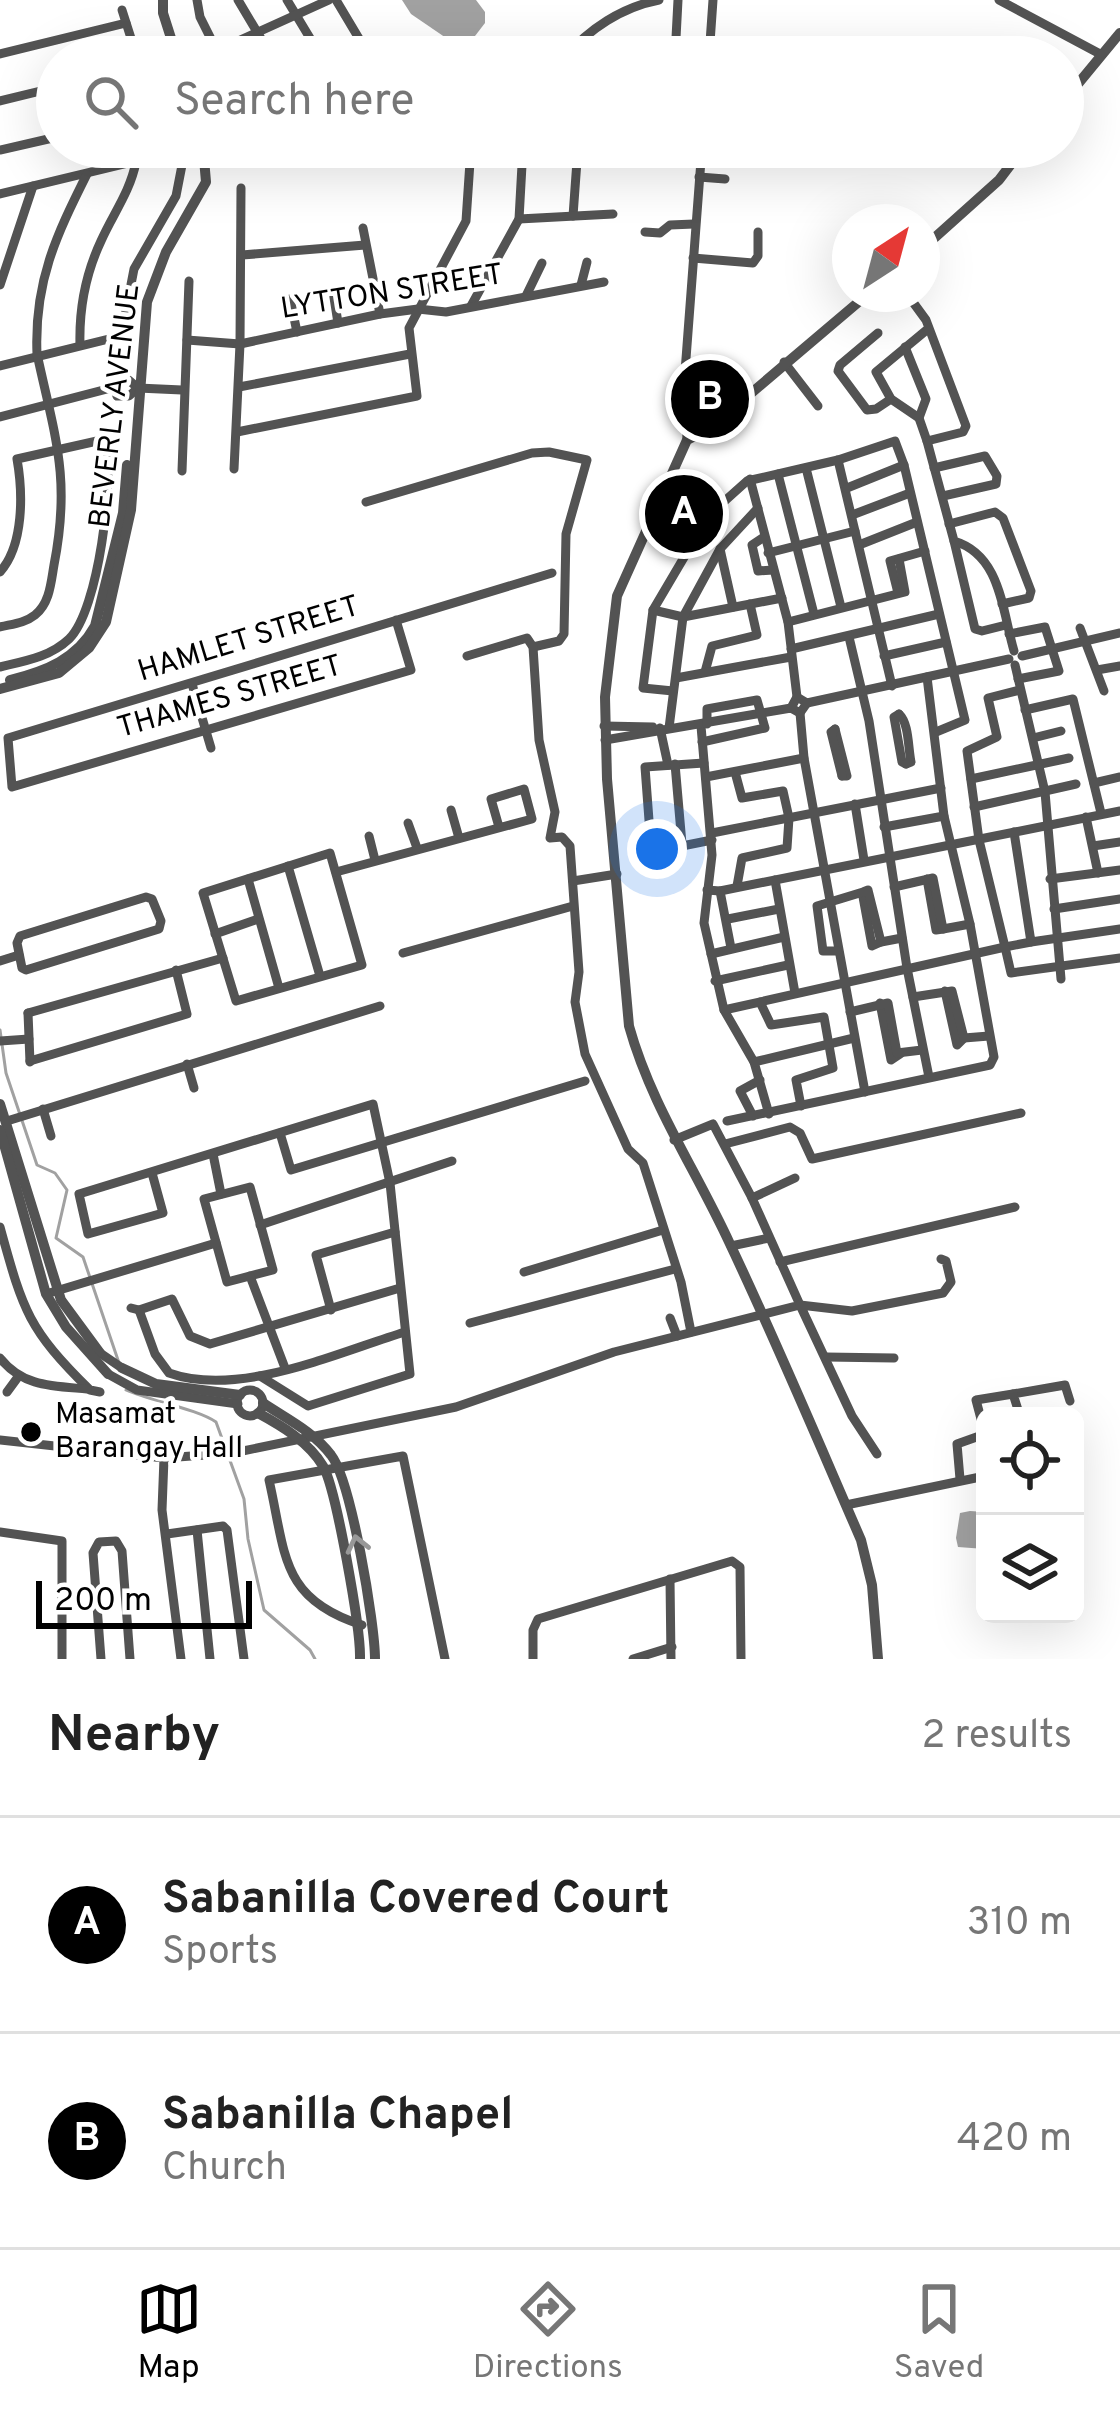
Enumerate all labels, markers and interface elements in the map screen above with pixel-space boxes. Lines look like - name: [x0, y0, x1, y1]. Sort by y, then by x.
- search box: [36, 36, 1084, 168]
- icon: search: [78, 69, 144, 135]
- text: Search here: [174, 74, 414, 131]
- north arrow: [832, 204, 940, 312]
- street label: LYTTON STREET: [278, 257, 506, 329]
- street label: BEVERLY AVENUE: [83, 282, 149, 530]
- pin: B: [671, 354, 749, 444]
- pin: A: [645, 469, 723, 559]
- street label: HAMLET STREET: [134, 589, 364, 691]
- street label: THAMES STREET: [113, 648, 347, 748]
- your location: [627, 819, 687, 879]
- place label: Masamat Barangay Hall: [55, 1397, 243, 1468]
- map controls: [976, 1407, 1084, 1623]
- button: locate: [976, 1407, 1084, 1515]
- marker: Masamat Barangay Hall: [18, 1419, 44, 1445]
- button: layers: [976, 1515, 1084, 1623]
- one-way arrow: [345, 1534, 370, 1554]
- scale bar: [36, 1575, 252, 1628]
- text: 200 m: [54, 1581, 152, 1623]
- text: Nearby: [48, 1705, 220, 1770]
- text: 2 results: [921, 1713, 1072, 1762]
- text: Sabanilla Covered Court: [162, 1872, 669, 1929]
- text: A: [73, 1900, 101, 1949]
- text: 310 m: [967, 1900, 1072, 1949]
- text: Sports: [162, 1929, 278, 1978]
- text: Sabanilla Chapel: [162, 2088, 513, 2145]
- text: B: [74, 2116, 100, 2165]
- text: 420 m: [957, 2116, 1072, 2165]
- text: Church: [162, 2145, 287, 2194]
- tab: Map: [136, 2276, 202, 2390]
- tab: Directions: [473, 2276, 623, 2390]
- tab: Saved: [894, 2276, 984, 2390]

